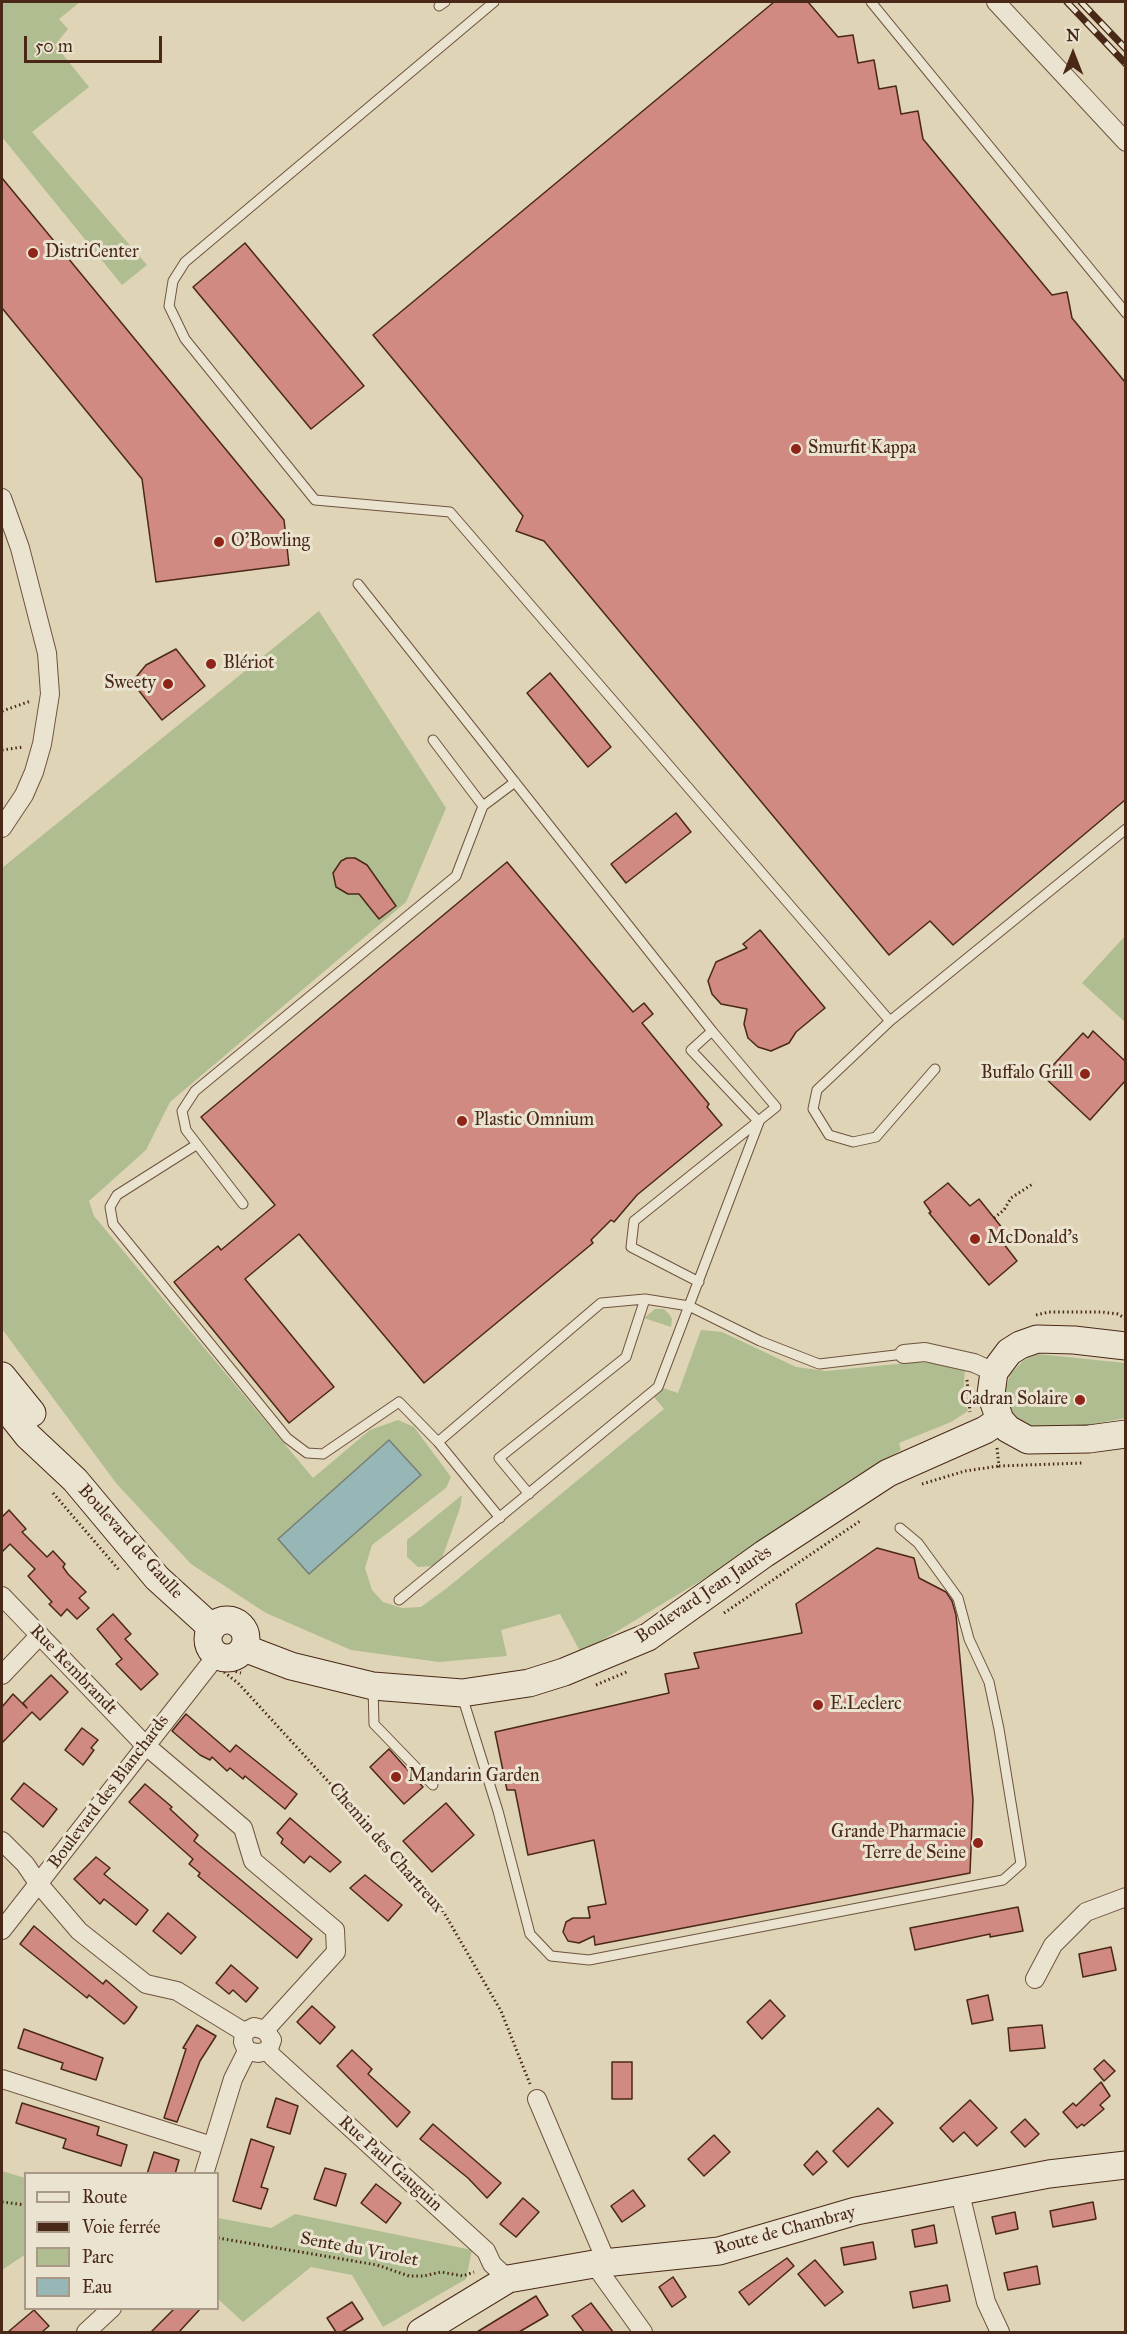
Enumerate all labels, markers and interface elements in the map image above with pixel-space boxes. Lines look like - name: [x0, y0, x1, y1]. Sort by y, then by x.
- scale bar: [27, 24, 165, 62]
- north arrow: [1043, 24, 1103, 84]
- text: N: [1066, 26, 1080, 45]
- text: 50 m: [35, 35, 73, 57]
- place label: DistriCenter: [45, 242, 139, 264]
- marker: DistriCenter: [26, 246, 40, 260]
- place label: Smurfit Kappa: [808, 438, 916, 460]
- marker: Smurfit Kappa: [789, 442, 803, 456]
- place label: O'Bowling: [231, 531, 310, 553]
- marker: O'Bowling: [212, 535, 226, 549]
- place label: Blériot: [223, 653, 274, 675]
- marker: Blériot: [204, 657, 218, 671]
- place label: Sweety: [104, 673, 156, 695]
- marker: Sweety: [161, 677, 175, 691]
- place label: Buffalo Grill: [981, 1063, 1073, 1085]
- marker: Buffalo Grill: [1078, 1067, 1092, 1081]
- place label: Plastic Omnium: [474, 1110, 594, 1132]
- marker: Plastic Omnium: [455, 1114, 469, 1128]
- place label: McDonald's: [987, 1228, 1078, 1250]
- marker: McDonald's: [968, 1232, 982, 1246]
- place label: Cadran Solaire: [960, 1389, 1068, 1411]
- marker: Cadran Solaire: [1073, 1393, 1087, 1407]
- street label: Boulevard de Gaulle: [73, 1480, 187, 1604]
- street label: Boulevard Jean Jaurès: [632, 1542, 776, 1648]
- street label: Rue Rembrandt: [25, 1621, 121, 1719]
- place label: E.Leclerc: [830, 1694, 902, 1716]
- marker: E.Leclerc: [811, 1698, 825, 1712]
- street label: Boulevard des Blanchards: [44, 1711, 174, 1873]
- place label: Mandarin Garden: [408, 1766, 540, 1788]
- marker: Mandarin Garden: [389, 1770, 403, 1784]
- street label: Chemin des Chartreux: [324, 1779, 448, 1917]
- place label: Grande Pharmacie Terre de Seine: [831, 1822, 966, 1864]
- marker: Grande Pharmacie Terre de Seine: [971, 1836, 985, 1850]
- street label: Rue Paul Gauguin: [334, 2112, 446, 2216]
- legend: [24, 2172, 219, 2310]
- text: Route: [82, 2186, 127, 2208]
- street label: Route de Chambray: [712, 2202, 858, 2260]
- text: Voie ferrée: [82, 2216, 161, 2238]
- street label: Sente du Virolet: [298, 2228, 420, 2272]
- text: Parc: [82, 2246, 114, 2268]
- text: Eau: [82, 2276, 112, 2298]

